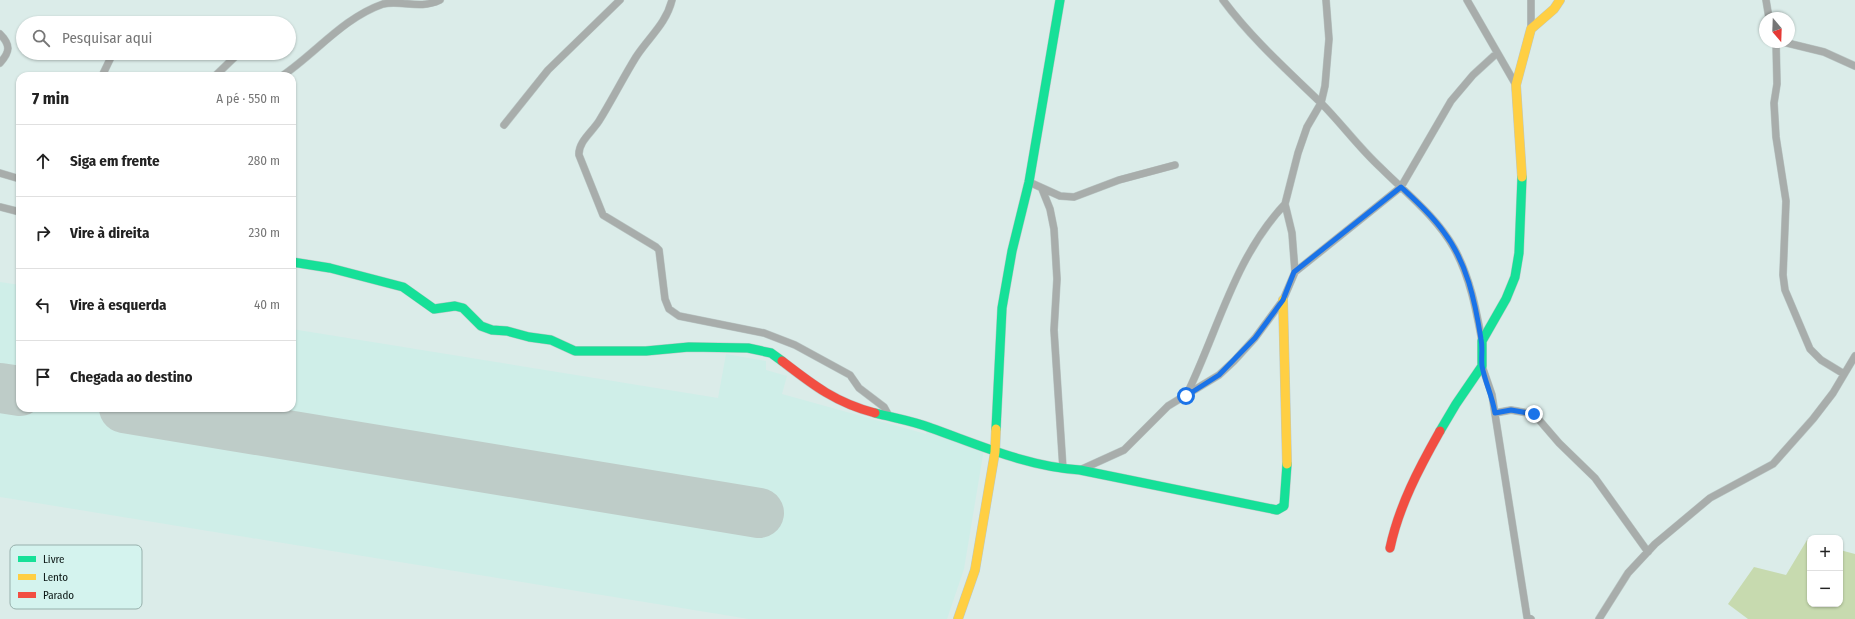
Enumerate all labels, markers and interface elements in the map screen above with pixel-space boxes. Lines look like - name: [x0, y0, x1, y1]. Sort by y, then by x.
- north arrow: [1759, 12, 1795, 48]
- search box: [16, 16, 296, 60]
- icon: search: [30, 27, 52, 49]
- text: Pesquisar aqui: [62, 29, 152, 47]
- text: 7 min: [32, 88, 69, 109]
- text: A pé · 550 m: [216, 91, 280, 106]
- icon: ahead: [32, 150, 54, 172]
- text: Siga em frente: [70, 152, 160, 170]
- text: 280 m: [248, 153, 280, 168]
- icon: right: [32, 222, 54, 244]
- text: Vire à direita: [70, 224, 149, 242]
- text: 230 m: [249, 225, 280, 240]
- icon: left: [32, 294, 54, 316]
- text: Vire à esquerda: [70, 296, 167, 314]
- text: 40 m: [254, 297, 280, 312]
- icon: arrive: [32, 366, 54, 388]
- text: Chegada ao destino: [70, 368, 192, 386]
- route start: [1177, 387, 1195, 405]
- route end: [1525, 405, 1543, 423]
- map controls: [1807, 535, 1843, 607]
- button: +: [1807, 535, 1843, 571]
- legend: [10, 545, 142, 609]
- text: Livre: [43, 553, 65, 566]
- text: Lento: [43, 571, 68, 584]
- button: −: [1807, 571, 1843, 607]
- text: Parado: [43, 589, 74, 602]

